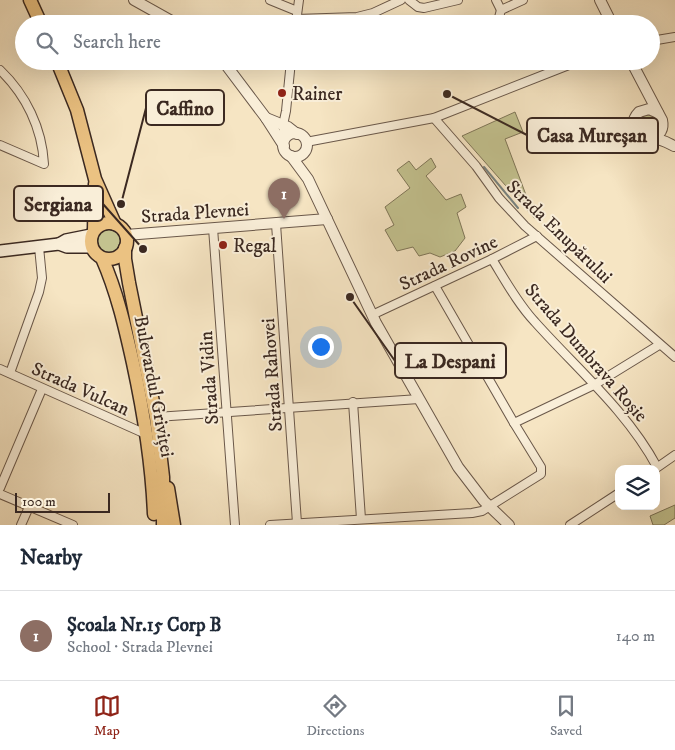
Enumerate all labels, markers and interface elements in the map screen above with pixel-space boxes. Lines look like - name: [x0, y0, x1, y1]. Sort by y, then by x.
- search box: [15, 15, 660, 70]
- icon: search: [33, 29, 61, 57]
- text: Search here: [73, 31, 161, 54]
- place label: Rainer: [292, 83, 342, 106]
- marker: Rainer: [276, 87, 288, 99]
- callout: Caffino: [146, 90, 224, 125]
- text: Caffino: [156, 97, 214, 122]
- callout: Casa Mureșan: [527, 118, 658, 153]
- text: Casa Mureșan: [537, 124, 648, 149]
- street label: Strada Enupărului: [501, 176, 617, 289]
- pin: 1: [268, 178, 300, 219]
- callout: Sergiana: [14, 186, 103, 221]
- text: Sergiana: [24, 193, 93, 218]
- street label: Strada Plevnei: [140, 198, 250, 229]
- street label: Strada Rovine: [396, 231, 501, 296]
- place label: Regal: [233, 235, 277, 258]
- marker: Regal: [217, 239, 229, 251]
- street label: Strada Dumbrava Roșie: [520, 279, 652, 427]
- street label: Bulevardul Griviței: [129, 313, 179, 459]
- street label: Strada Rahovei: [257, 317, 288, 432]
- street label: Strada Vidin: [195, 330, 224, 426]
- your location: [308, 334, 334, 360]
- callout: La Despani: [395, 343, 506, 378]
- text: La Despani: [404, 350, 496, 375]
- street label: Strada Vulcan: [28, 358, 133, 421]
- map controls: [615, 465, 660, 510]
- button: layers: [615, 465, 660, 510]
- scale bar: [15, 490, 110, 513]
- text: 100 m: [22, 493, 56, 511]
- text: Nearby: [20, 545, 82, 571]
- text: Școala Nr.15 Corp B: [67, 614, 222, 637]
- text: 1: [33, 626, 39, 646]
- text: 140 m: [616, 626, 655, 646]
- text: School · Strada Plevnei: [67, 637, 213, 657]
- tab: Map: [93, 692, 121, 740]
- tab: Directions: [306, 692, 364, 740]
- tab: Saved: [550, 692, 582, 740]

